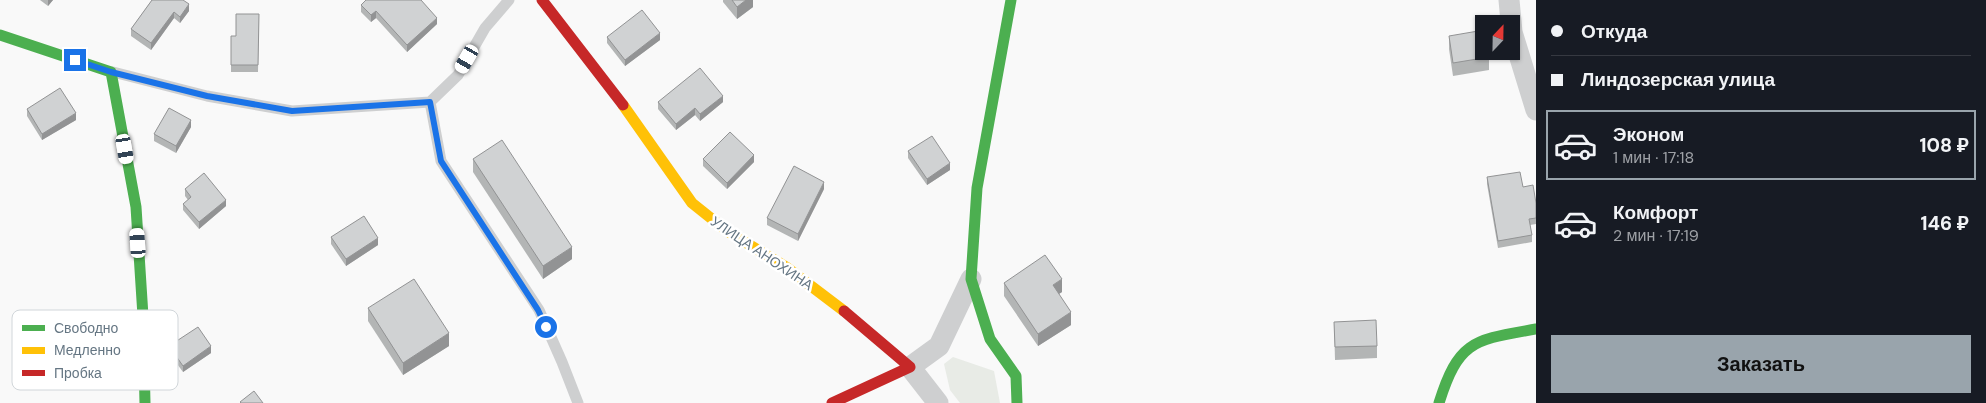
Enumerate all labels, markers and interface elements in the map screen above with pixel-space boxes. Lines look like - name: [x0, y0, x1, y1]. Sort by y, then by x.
- north arrow: [1475, 15, 1520, 60]
- map controls: [1475, 15, 1520, 60]
- text: Откуда: [1581, 19, 1647, 44]
- car: [453, 42, 480, 76]
- route end: [64, 49, 86, 71]
- text: Линдозерская улица: [1581, 67, 1775, 92]
- text: Эконом: [1613, 122, 1684, 147]
- icon: car: [1553, 123, 1598, 168]
- car: [115, 133, 134, 165]
- text: 108 ₽: [1920, 133, 1969, 158]
- text: 1 мин · 17:18: [1613, 147, 1694, 168]
- text: Комфорт: [1613, 200, 1698, 225]
- icon: car: [1553, 201, 1598, 246]
- text: 146 ₽: [1921, 211, 1969, 236]
- street label: УЛИЦА АНОХИНА: [707, 212, 817, 294]
- text: 2 мин · 17:19: [1613, 225, 1699, 246]
- car: [129, 228, 146, 258]
- legend: [12, 310, 178, 390]
- route start: [535, 316, 557, 338]
- text: Свободно: [54, 319, 119, 337]
- button: Заказать: [1551, 335, 1971, 393]
- text: Медленно: [54, 341, 121, 359]
- text: Пробка: [54, 364, 102, 382]

